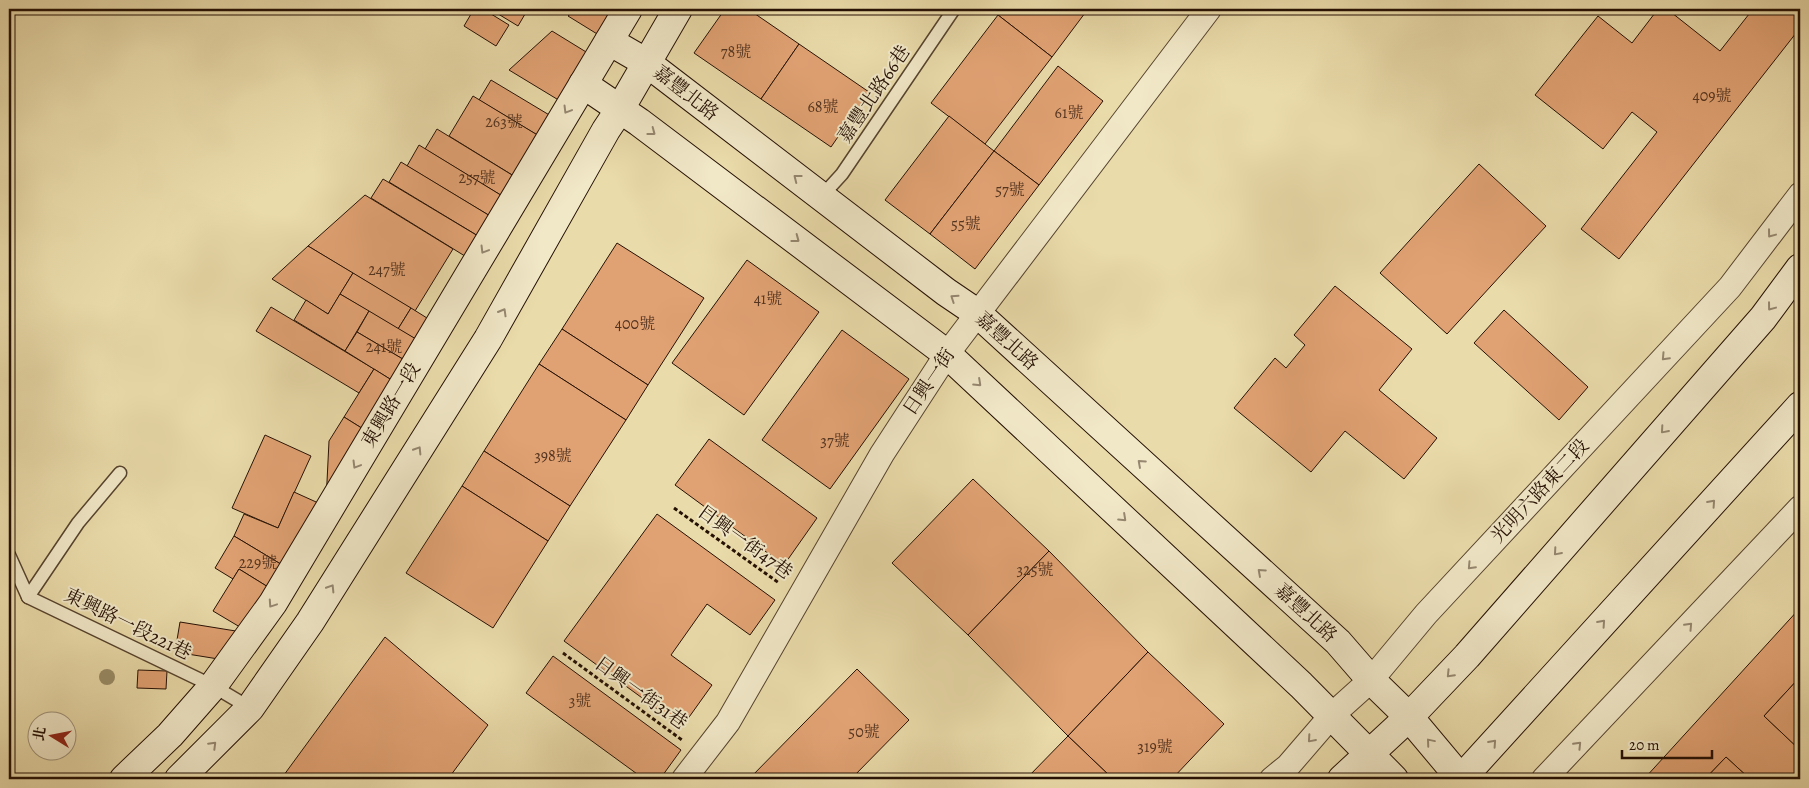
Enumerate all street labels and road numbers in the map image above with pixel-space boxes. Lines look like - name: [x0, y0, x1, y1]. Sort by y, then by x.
- street label: 嘉豐北路66巷: [832, 40, 916, 148]
- street label: 嘉豐北路: [648, 59, 724, 127]
- street label: 嘉豐北路: [970, 306, 1044, 376]
- street label: 日興一街: [897, 343, 961, 421]
- street label: 東興路一段: [355, 358, 427, 452]
- street label: 光明六路東二段: [1485, 433, 1595, 549]
- street label: 日興一街47巷: [692, 499, 798, 585]
- street label: 嘉豐北路: [1269, 578, 1343, 648]
- street label: 東興路一段221巷: [60, 582, 196, 666]
- street label: 日興一街31巷: [589, 650, 693, 736]

